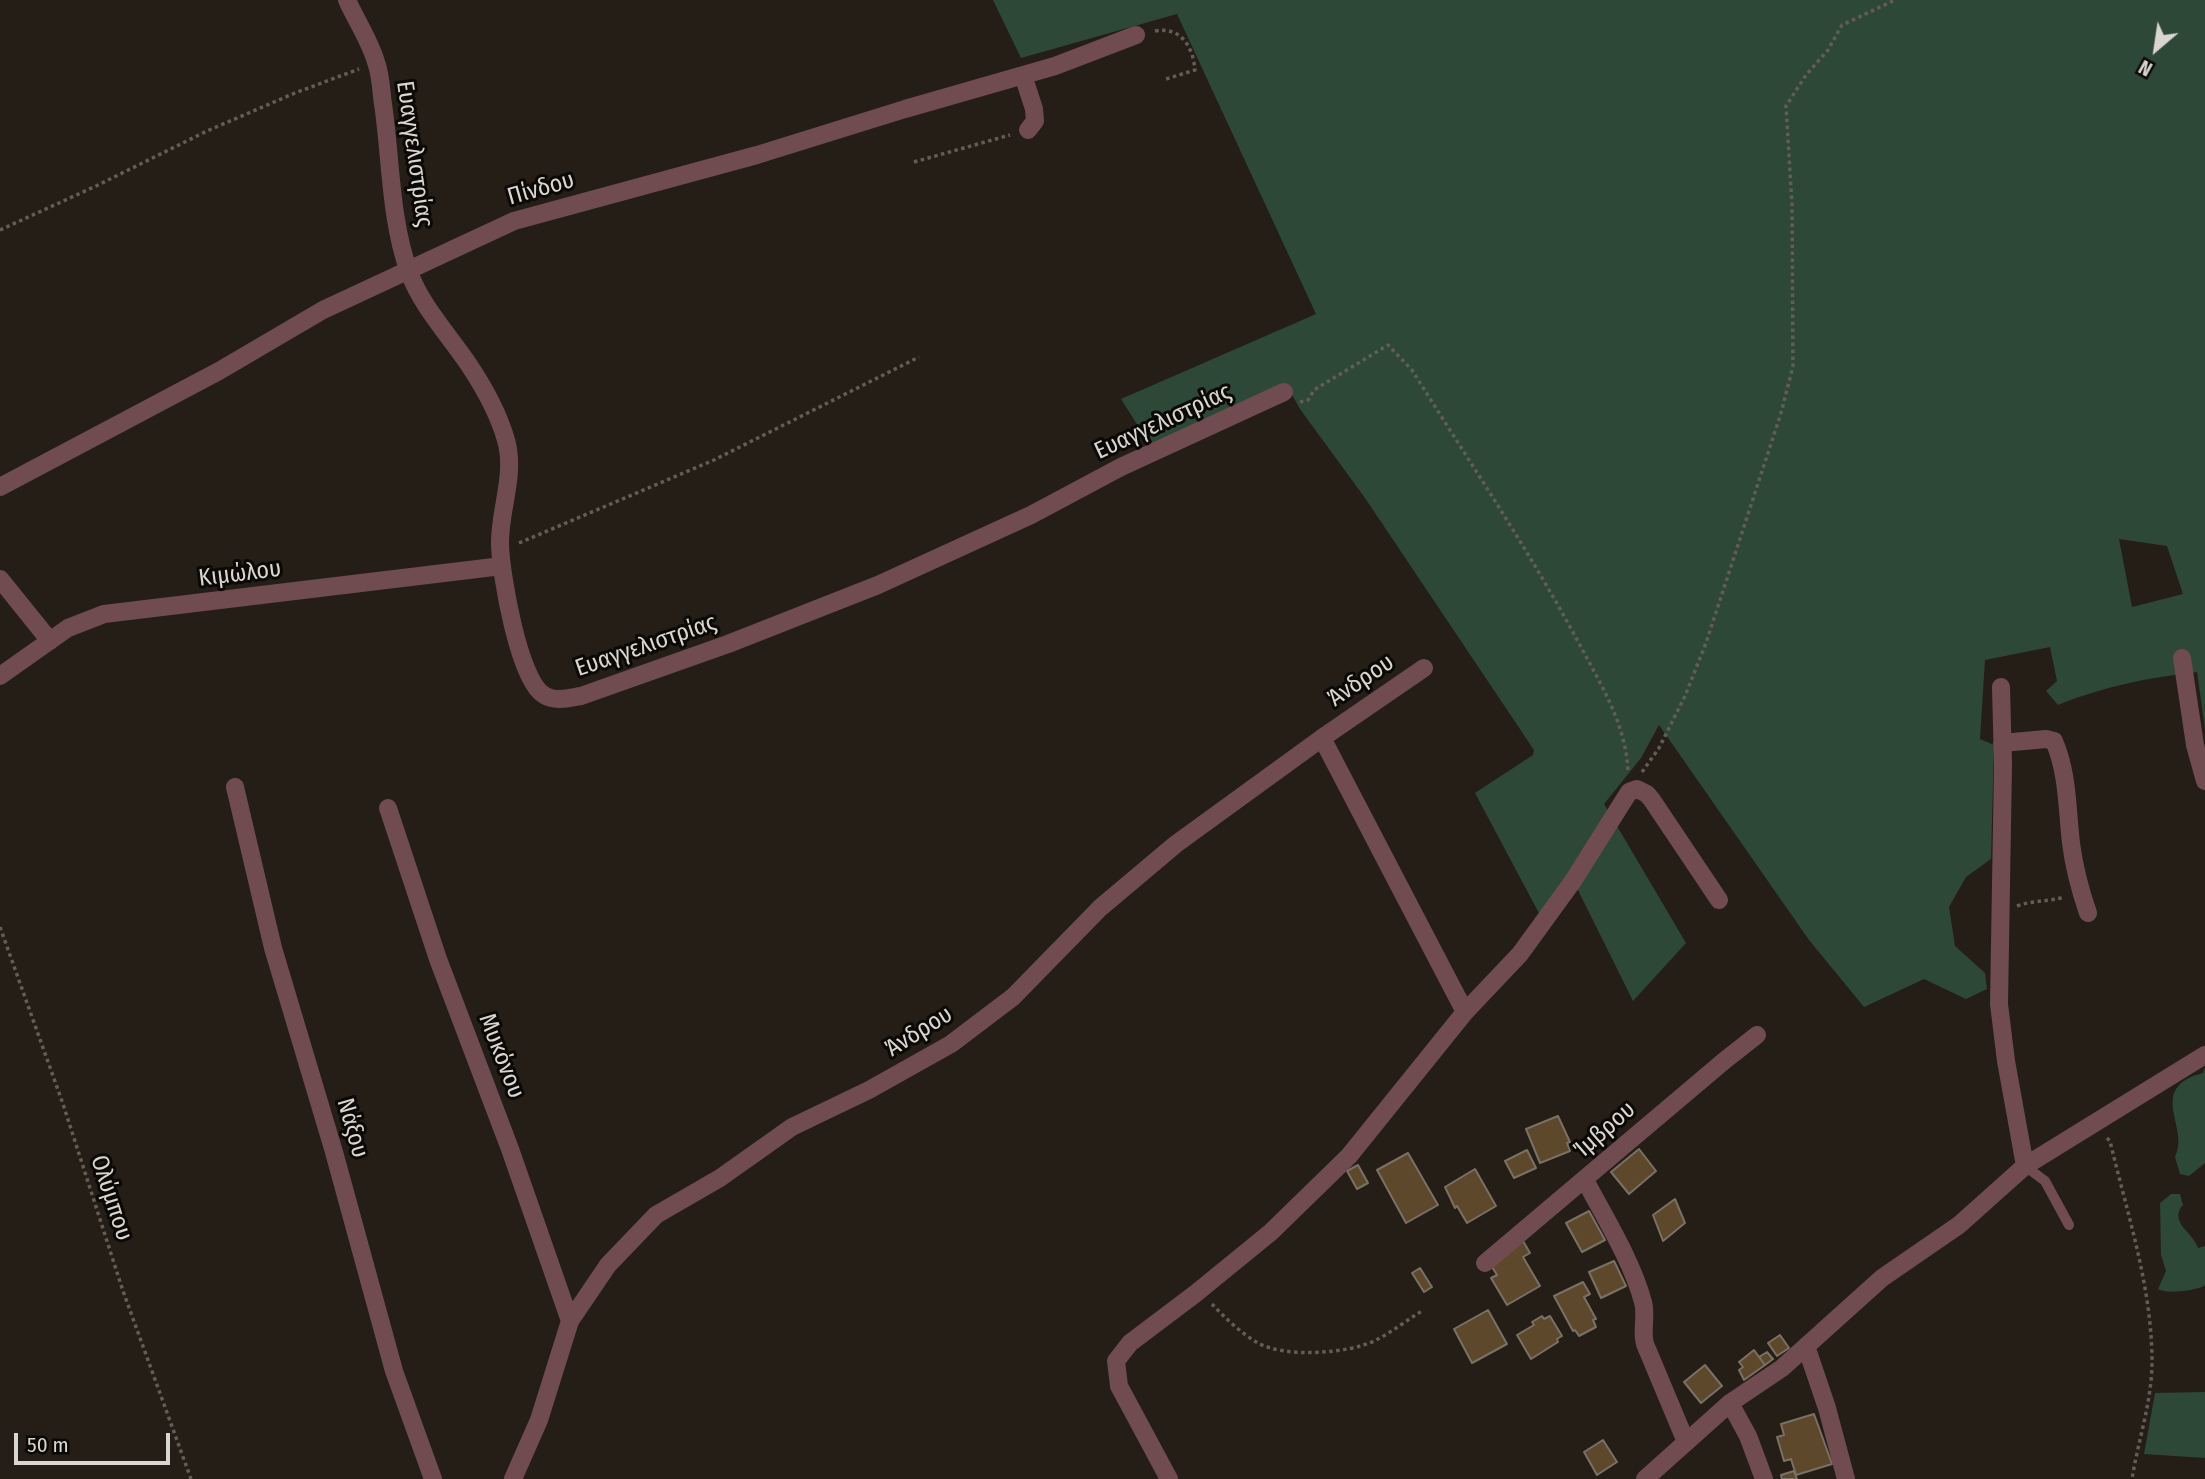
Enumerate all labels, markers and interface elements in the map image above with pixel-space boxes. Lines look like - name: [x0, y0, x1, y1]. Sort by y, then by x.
- north arrow: [2121, 14, 2191, 84]
- text: N: [2135, 55, 2156, 81]
- street label: Ευαγγελιστρίας: [389, 79, 439, 229]
- street label: Πίνδου: [504, 166, 578, 212]
- street label: Ευαγγελιστρίας: [1090, 378, 1236, 466]
- street label: Κιμώλου: [197, 555, 283, 593]
- street label: Ευαγγελιστρίας: [572, 608, 720, 684]
- street label: Άνδρου: [1322, 648, 1400, 714]
- street label: Άνδρου: [880, 1000, 958, 1064]
- street label: Μυκόνου: [472, 1010, 530, 1102]
- street label: Νάξου: [330, 1095, 374, 1161]
- street label: Ίμβρου: [1568, 1096, 1642, 1164]
- street label: Ολύμπου: [84, 1152, 138, 1244]
- scale bar: [18, 1420, 173, 1464]
- text: 50 m: [27, 1432, 69, 1458]

